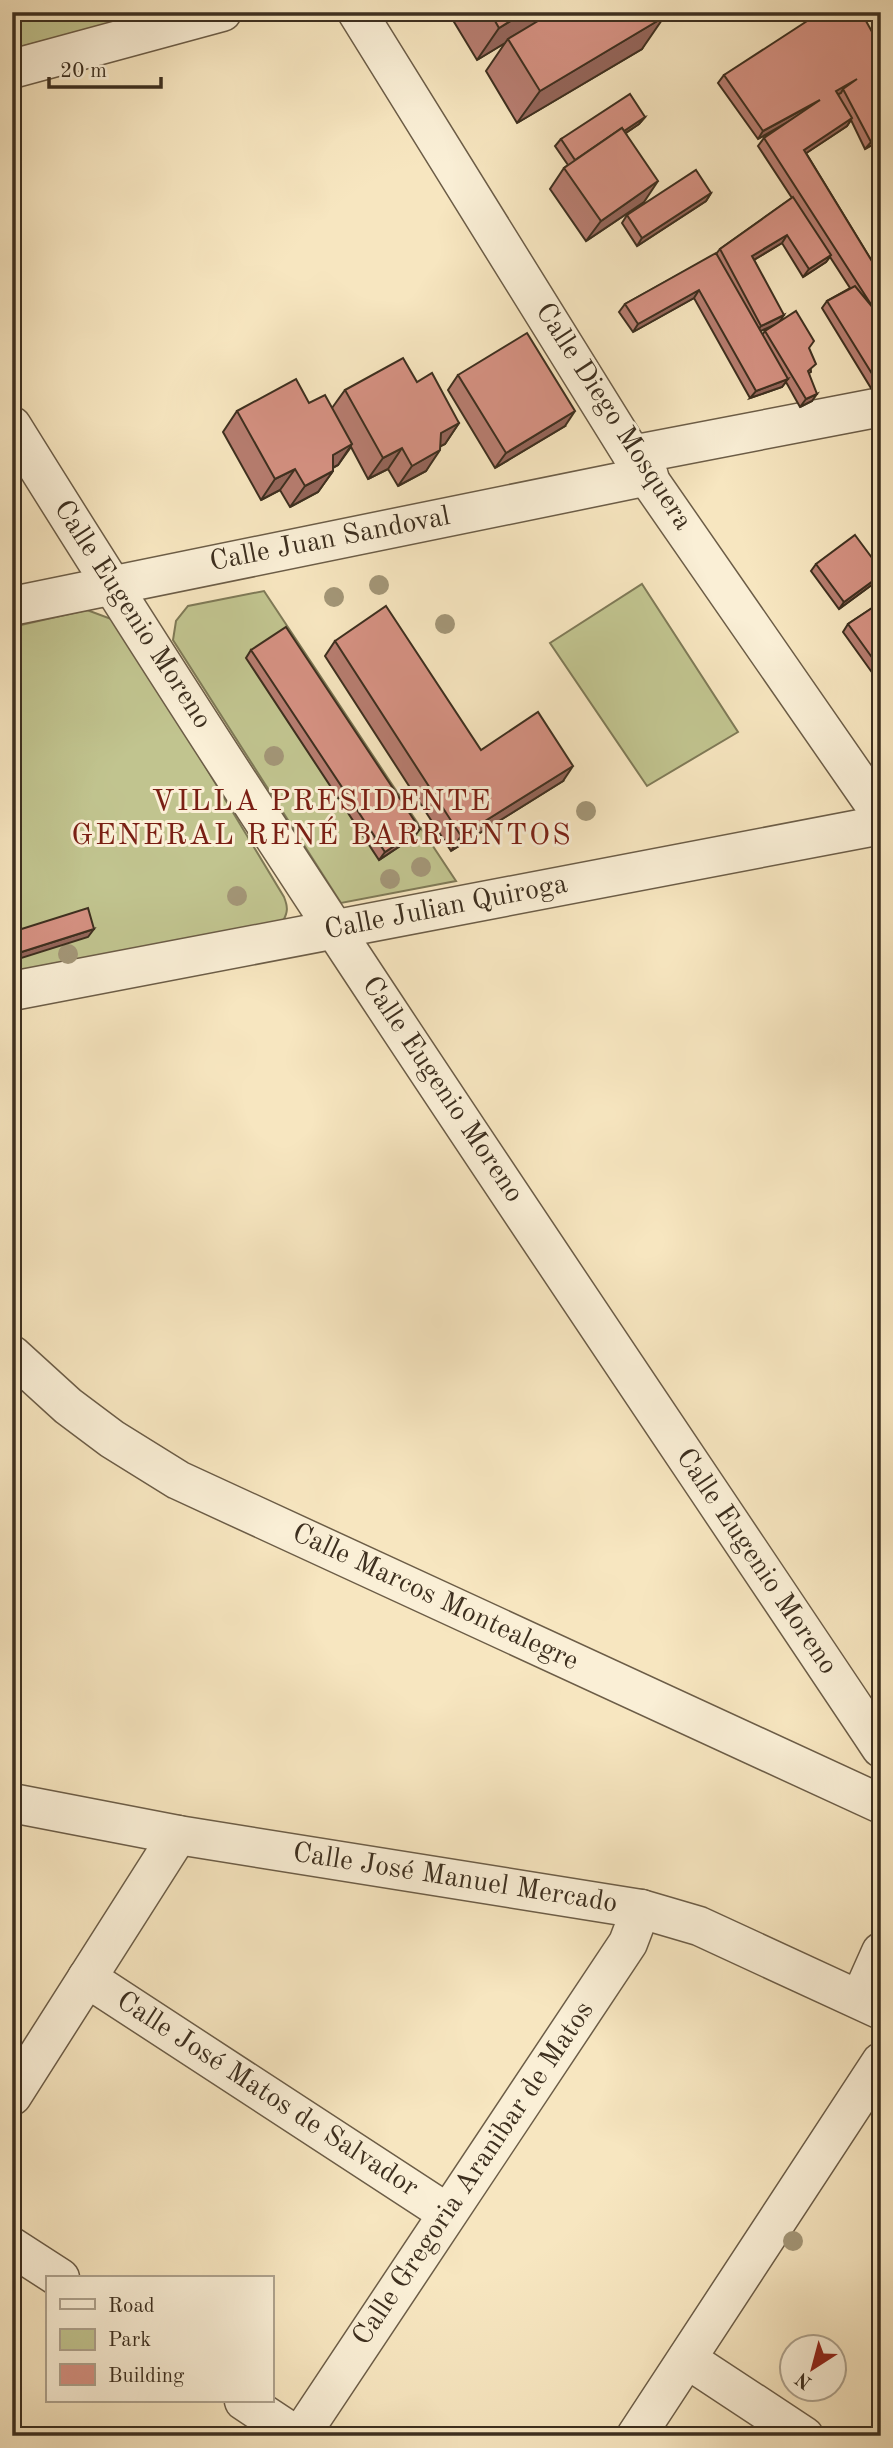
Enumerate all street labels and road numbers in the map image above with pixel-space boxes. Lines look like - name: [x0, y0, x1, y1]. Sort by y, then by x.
- street label: Calle Diego Mosquera: [529, 299, 697, 536]
- street label: Calle Eugenio Moreno: [48, 496, 216, 734]
- street label: Calle Juan Sandoval: [207, 503, 453, 577]
- street label: Calle Julian Quiroga: [322, 871, 570, 945]
- street label: Calle Eugenio Moreno: [356, 972, 528, 1208]
- street label: Calle Eugenio Moreno: [670, 1444, 842, 1680]
- street label: Calle Marcos Montealegre: [288, 1519, 582, 1677]
- street label: Calle José Manuel Mercado: [291, 1839, 619, 1919]
- street label: Calle José Matos de Salvador: [111, 1987, 423, 2203]
- street label: Calle Gregoria Aranibar de Matos: [348, 1997, 600, 2351]

